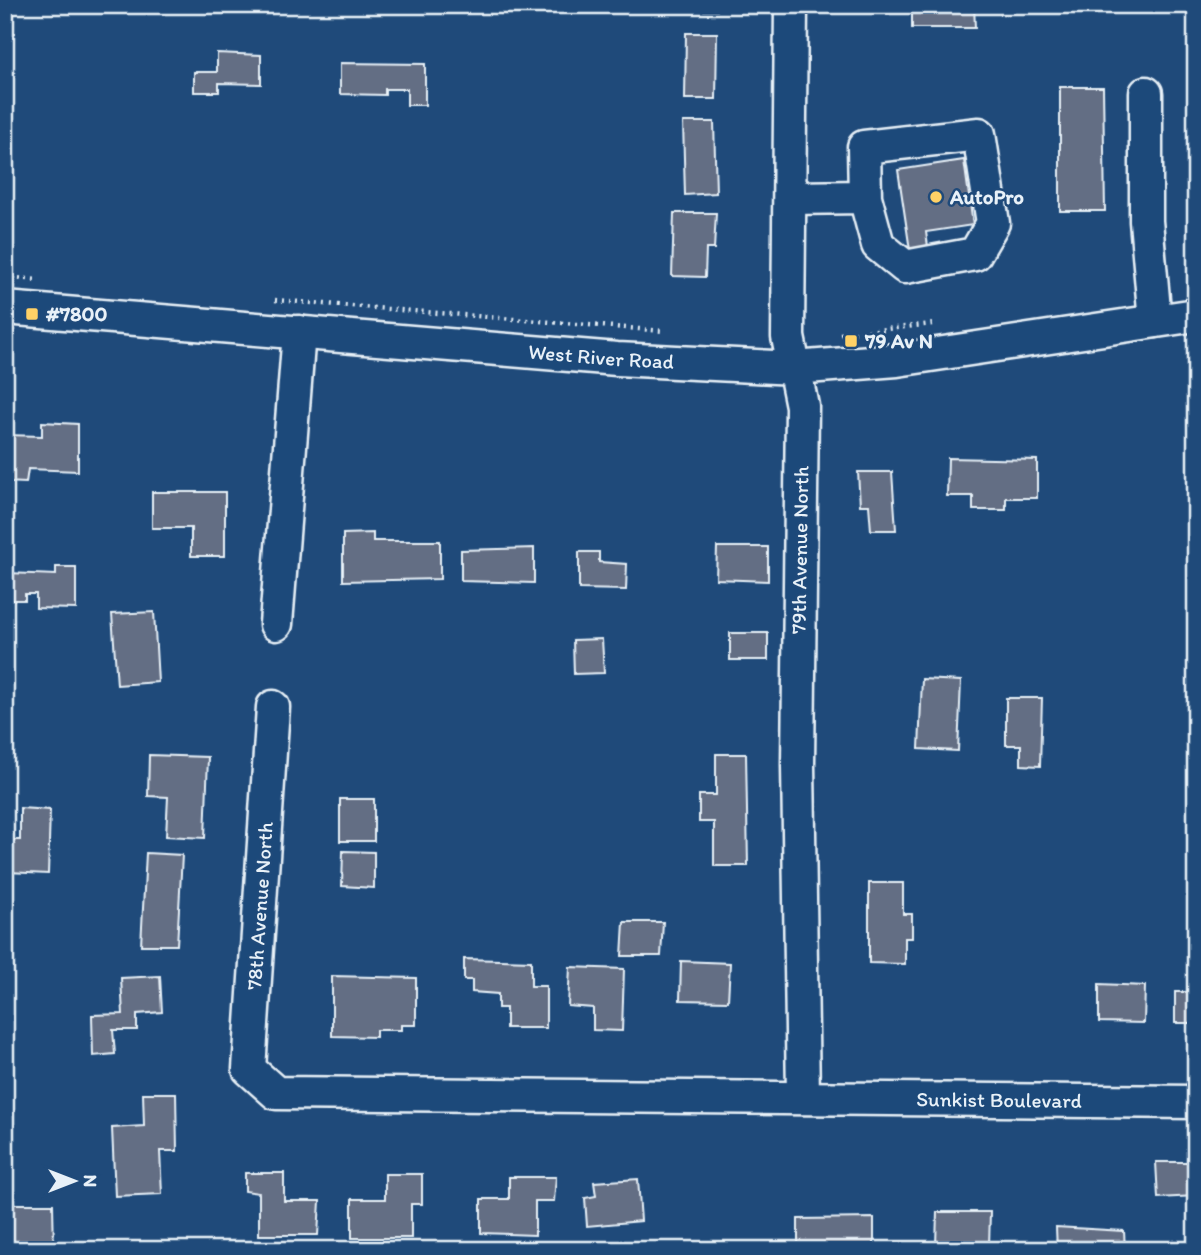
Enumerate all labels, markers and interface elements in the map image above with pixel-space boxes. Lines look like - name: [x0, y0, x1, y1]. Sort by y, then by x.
- place label: AutoPro: [949, 184, 1024, 209]
- marker: AutoPro: [928, 189, 944, 205]
- place label: #7800: [45, 301, 108, 326]
- marker: #7800: [24, 306, 40, 322]
- place label: 79 Av N: [864, 328, 933, 353]
- marker: 79 Av N: [843, 333, 859, 349]
- street label: West River Road: [527, 339, 674, 374]
- street label: 79th Avenue North: [786, 465, 813, 634]
- street label: 78th Avenue North: [241, 820, 278, 991]
- street label: Sunkist Boulevard: [916, 1086, 1082, 1113]
- north arrow: [38, 1146, 108, 1216]
- text: N: [79, 1175, 102, 1187]

